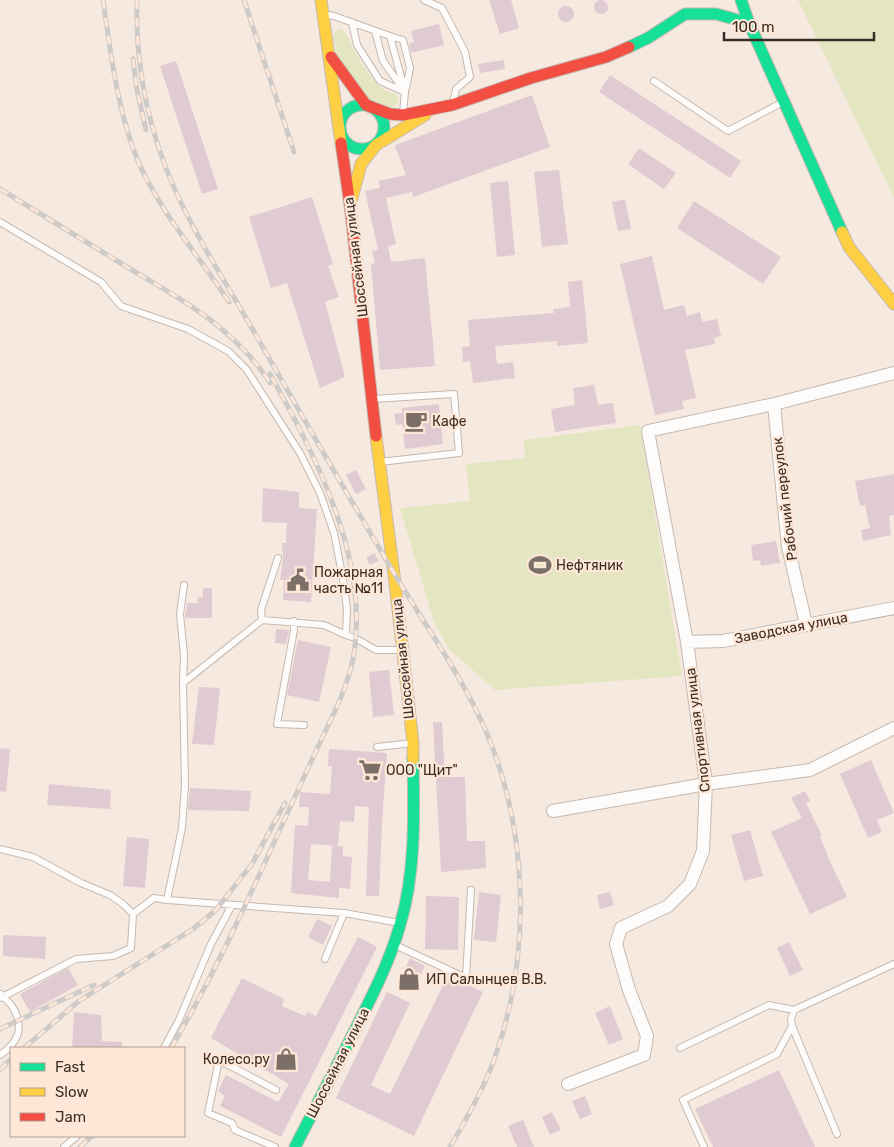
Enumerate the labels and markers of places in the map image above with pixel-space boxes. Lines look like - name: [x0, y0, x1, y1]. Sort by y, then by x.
- cafe icon: Кафе: [403, 408, 429, 434]
- place label: Кафе: [432, 413, 467, 430]
- sports icon: Нефтяник: [527, 552, 553, 578]
- place label: Нефтяник: [556, 557, 624, 574]
- place label: Пожарная часть №11: [314, 564, 383, 597]
- public building icon: Пожарная часть №11: [285, 567, 311, 593]
- supermarket icon: ООО "Щит": [357, 757, 383, 783]
- place label: ООО "Щит": [386, 762, 458, 779]
- shop icon: ИП Салынцев В.В.: [396, 966, 422, 992]
- place label: ИП Салынцев В.В.: [426, 971, 547, 988]
- shop icon: Колесо.ру: [273, 1046, 299, 1072]
- place label: Колесо.ру: [203, 1051, 270, 1068]

